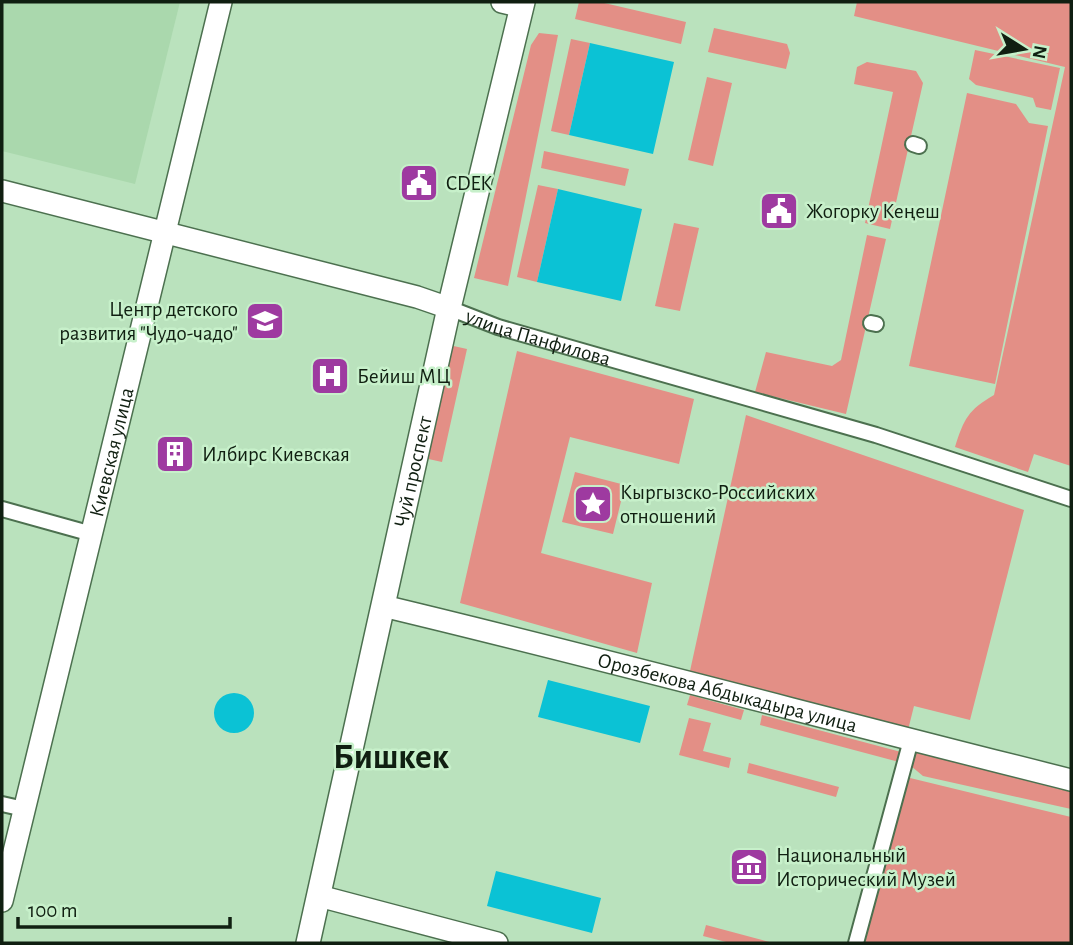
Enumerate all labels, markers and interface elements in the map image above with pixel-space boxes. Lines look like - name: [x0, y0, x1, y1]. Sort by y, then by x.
- north arrow: [989, 14, 1059, 84]
- text: N: [1029, 44, 1050, 60]
- public building icon: CDEK: [398, 162, 440, 204]
- place label: CDEK: [446, 173, 493, 194]
- public building icon: Жогорку Кеңеш: [758, 190, 800, 232]
- place label: Жогорку Кеңеш: [806, 201, 940, 222]
- place label: Центр детского развития "Чудо-чадо": [59, 299, 238, 344]
- school or university icon: Центр детского развития "Чудо-чадо": [244, 300, 286, 342]
- street label: улица Панфилова: [462, 305, 613, 369]
- hospital icon: Бейиш МЦ: [309, 355, 351, 397]
- place label: Бейиш МЦ: [357, 366, 451, 387]
- street label: Киевская улица: [85, 385, 137, 519]
- street label: Чуй проспект: [390, 414, 435, 529]
- building icon: Илбирс Киевская: [154, 433, 196, 475]
- place label: Илбирс Киевская: [202, 444, 350, 465]
- place label: Кыргызско-Российских отношений: [620, 482, 815, 527]
- place icon: Кыргызско-Российских отношений: [572, 483, 614, 525]
- street label: Орозбекова Абдыкадыра улица: [595, 649, 860, 736]
- district label: Бишкек: [333, 740, 450, 775]
- place label: Национальный Исторический Музей: [776, 845, 956, 890]
- museum icon: Национальный Исторический Музей: [728, 846, 770, 888]
- scale bar: [18, 886, 229, 930]
- text: 100 m: [28, 900, 78, 921]

